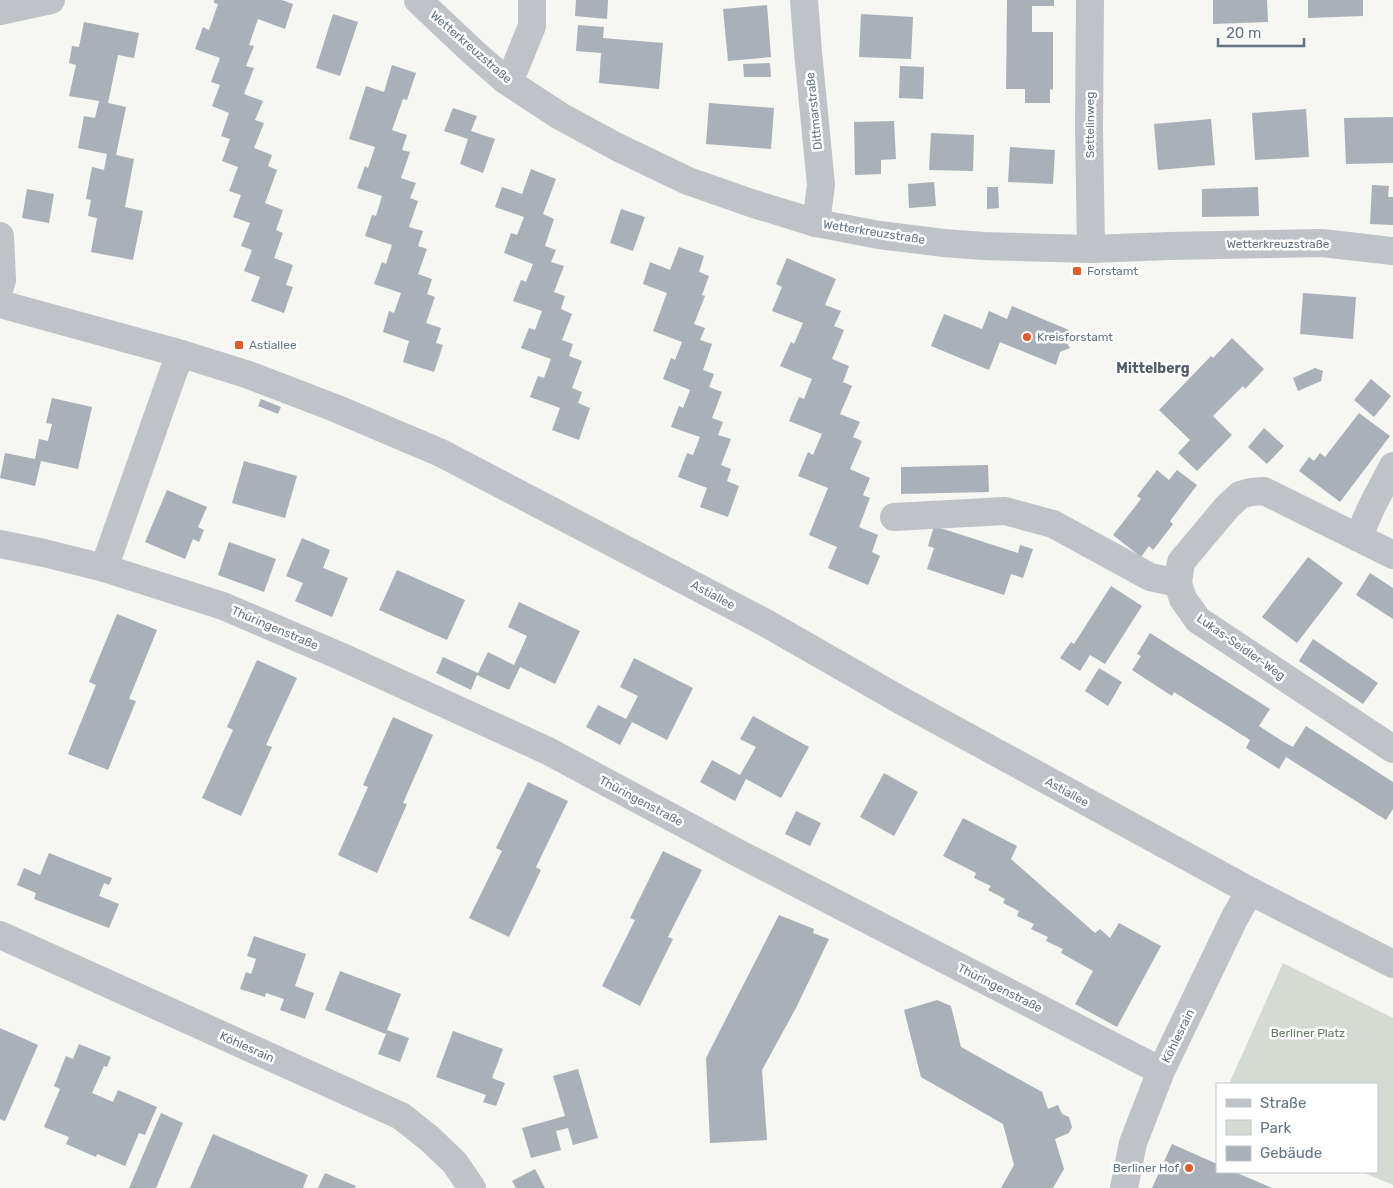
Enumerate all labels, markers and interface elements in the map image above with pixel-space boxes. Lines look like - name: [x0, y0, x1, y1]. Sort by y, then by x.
- street label: Wetterkreuzstraße: [428, 8, 515, 86]
- scale bar: [1218, 15, 1304, 47]
- text: 20 m: [1226, 24, 1261, 42]
- street label: Dittmarstraße: [803, 71, 825, 151]
- street label: Settelinweg: [1083, 92, 1097, 158]
- street label: Wetterkreuzstraße: [822, 217, 926, 247]
- street label: Wetterkreuzstraße: [1226, 237, 1330, 251]
- place label: Forstamt: [1087, 264, 1138, 278]
- marker: Forstamt: [1071, 265, 1083, 277]
- place label: Kreisforstamt: [1037, 330, 1113, 344]
- marker: Kreisforstamt: [1021, 331, 1033, 343]
- place label: Astiallee: [249, 338, 297, 352]
- marker: Astiallee: [233, 339, 245, 351]
- district label: Mittelberg: [1116, 360, 1190, 377]
- street label: Astiallee: [689, 578, 738, 612]
- street label: Thüringenstraße: [230, 603, 321, 653]
- street label: Lukas-Seidler-Weg: [1194, 611, 1288, 683]
- street label: Thüringenstraße: [597, 773, 686, 829]
- street label: Astiallee: [1043, 774, 1091, 810]
- street label: Thüringenstraße: [955, 961, 1045, 1015]
- street label: Köhlesrain: [1159, 1007, 1197, 1065]
- park label: Berliner Platz: [1271, 1026, 1345, 1040]
- street label: Köhlesrain: [218, 1029, 276, 1065]
- legend: [1216, 1083, 1378, 1173]
- text: Straße: [1260, 1094, 1306, 1112]
- text: Park: [1260, 1119, 1291, 1137]
- text: Gebäude: [1260, 1144, 1322, 1162]
- place label: Berliner Hof: [1113, 1161, 1179, 1175]
- marker: Berliner Hof: [1183, 1162, 1195, 1174]

